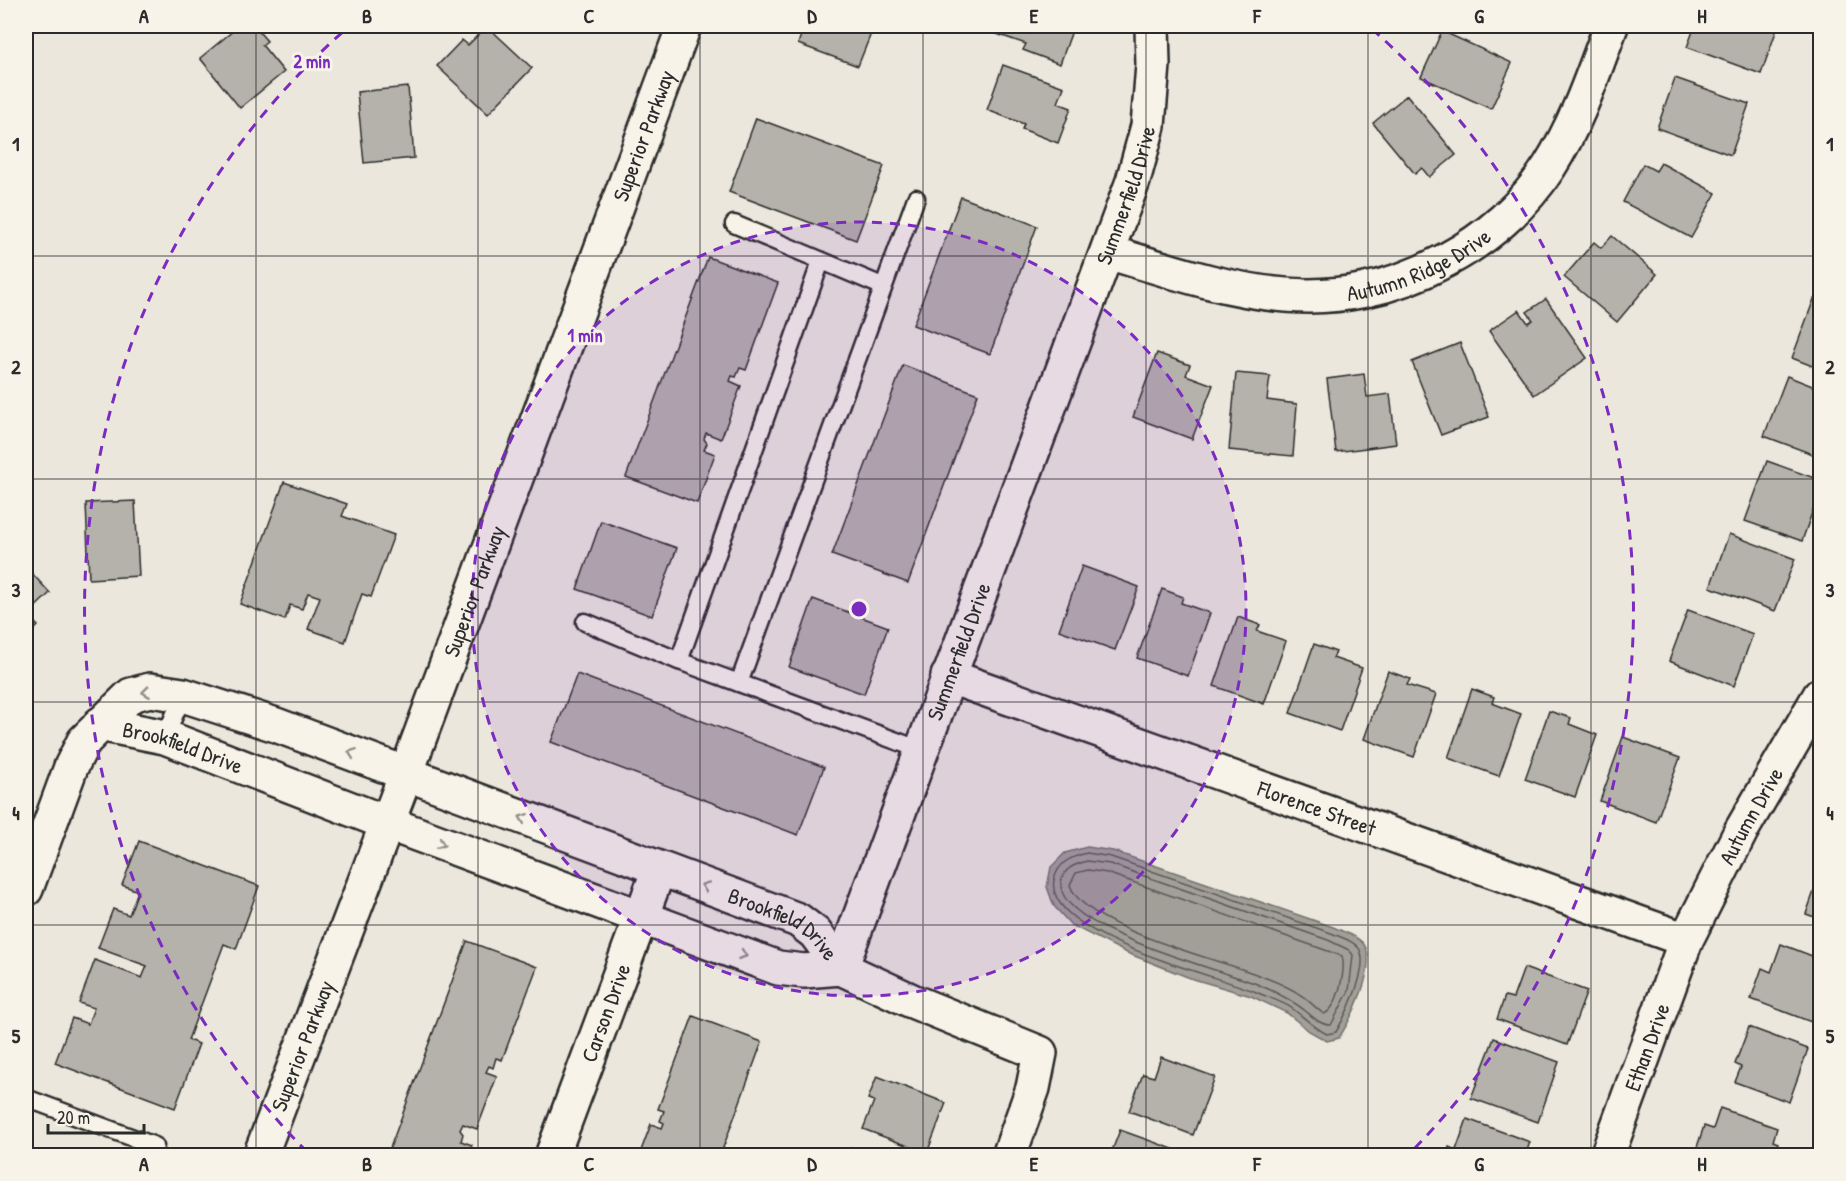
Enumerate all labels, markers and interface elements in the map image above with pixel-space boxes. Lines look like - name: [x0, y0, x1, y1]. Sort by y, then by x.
- text: A: [139, 2, 149, 29]
- text: B: [362, 2, 372, 29]
- text: C: [584, 2, 595, 29]
- text: D: [807, 2, 817, 29]
- text: E: [1030, 2, 1039, 29]
- text: F: [1252, 2, 1262, 29]
- text: G: [1474, 2, 1484, 29]
- text: H: [1697, 2, 1707, 29]
- text: 2 min: [294, 49, 330, 74]
- street label: Superior Parkway: [605, 66, 681, 205]
- street label: Summerfield Drive: [1088, 122, 1162, 269]
- text: 1: [12, 130, 20, 157]
- text: 1: [1826, 130, 1834, 157]
- street label: Autumn Ridge Drive: [1345, 221, 1497, 308]
- text: 1 min: [567, 323, 603, 348]
- text: 2: [11, 353, 21, 380]
- text: 2: [1825, 353, 1835, 380]
- street label: Superior Parkway: [436, 521, 512, 661]
- text: 3: [12, 576, 21, 603]
- text: 3: [1826, 576, 1835, 603]
- street label: Summerfield Drive: [919, 578, 998, 724]
- centre of rings: [849, 599, 869, 619]
- one-way arrow: [141, 686, 151, 698]
- street label: Brookfield Drive: [120, 714, 247, 781]
- one-way arrow: [347, 748, 358, 760]
- street label: Autumn Drive: [1711, 761, 1790, 870]
- street label: Florence Street: [1253, 773, 1381, 843]
- text: 4: [12, 799, 20, 826]
- text: 4: [1826, 799, 1834, 826]
- one-way arrow: [518, 813, 529, 825]
- one-way arrow: [436, 836, 446, 849]
- street label: Brookfield Drive: [724, 880, 845, 966]
- one-way arrow: [701, 881, 712, 893]
- one-way arrow: [736, 948, 747, 960]
- street label: Carson Drive: [573, 959, 638, 1066]
- street label: Superior Parkway: [263, 976, 341, 1116]
- street label: Ethan Drive: [1617, 999, 1677, 1095]
- text: 5: [12, 1022, 21, 1049]
- text: 5: [1826, 1022, 1835, 1049]
- scale bar: [48, 1097, 144, 1135]
- text: 20 m: [57, 1105, 90, 1130]
- text: A: [139, 1150, 149, 1177]
- text: B: [362, 1150, 372, 1177]
- text: C: [584, 1150, 595, 1177]
- text: D: [807, 1150, 817, 1177]
- text: E: [1030, 1150, 1039, 1177]
- text: F: [1252, 1150, 1262, 1177]
- text: G: [1474, 1150, 1484, 1177]
- text: H: [1697, 1150, 1707, 1177]

